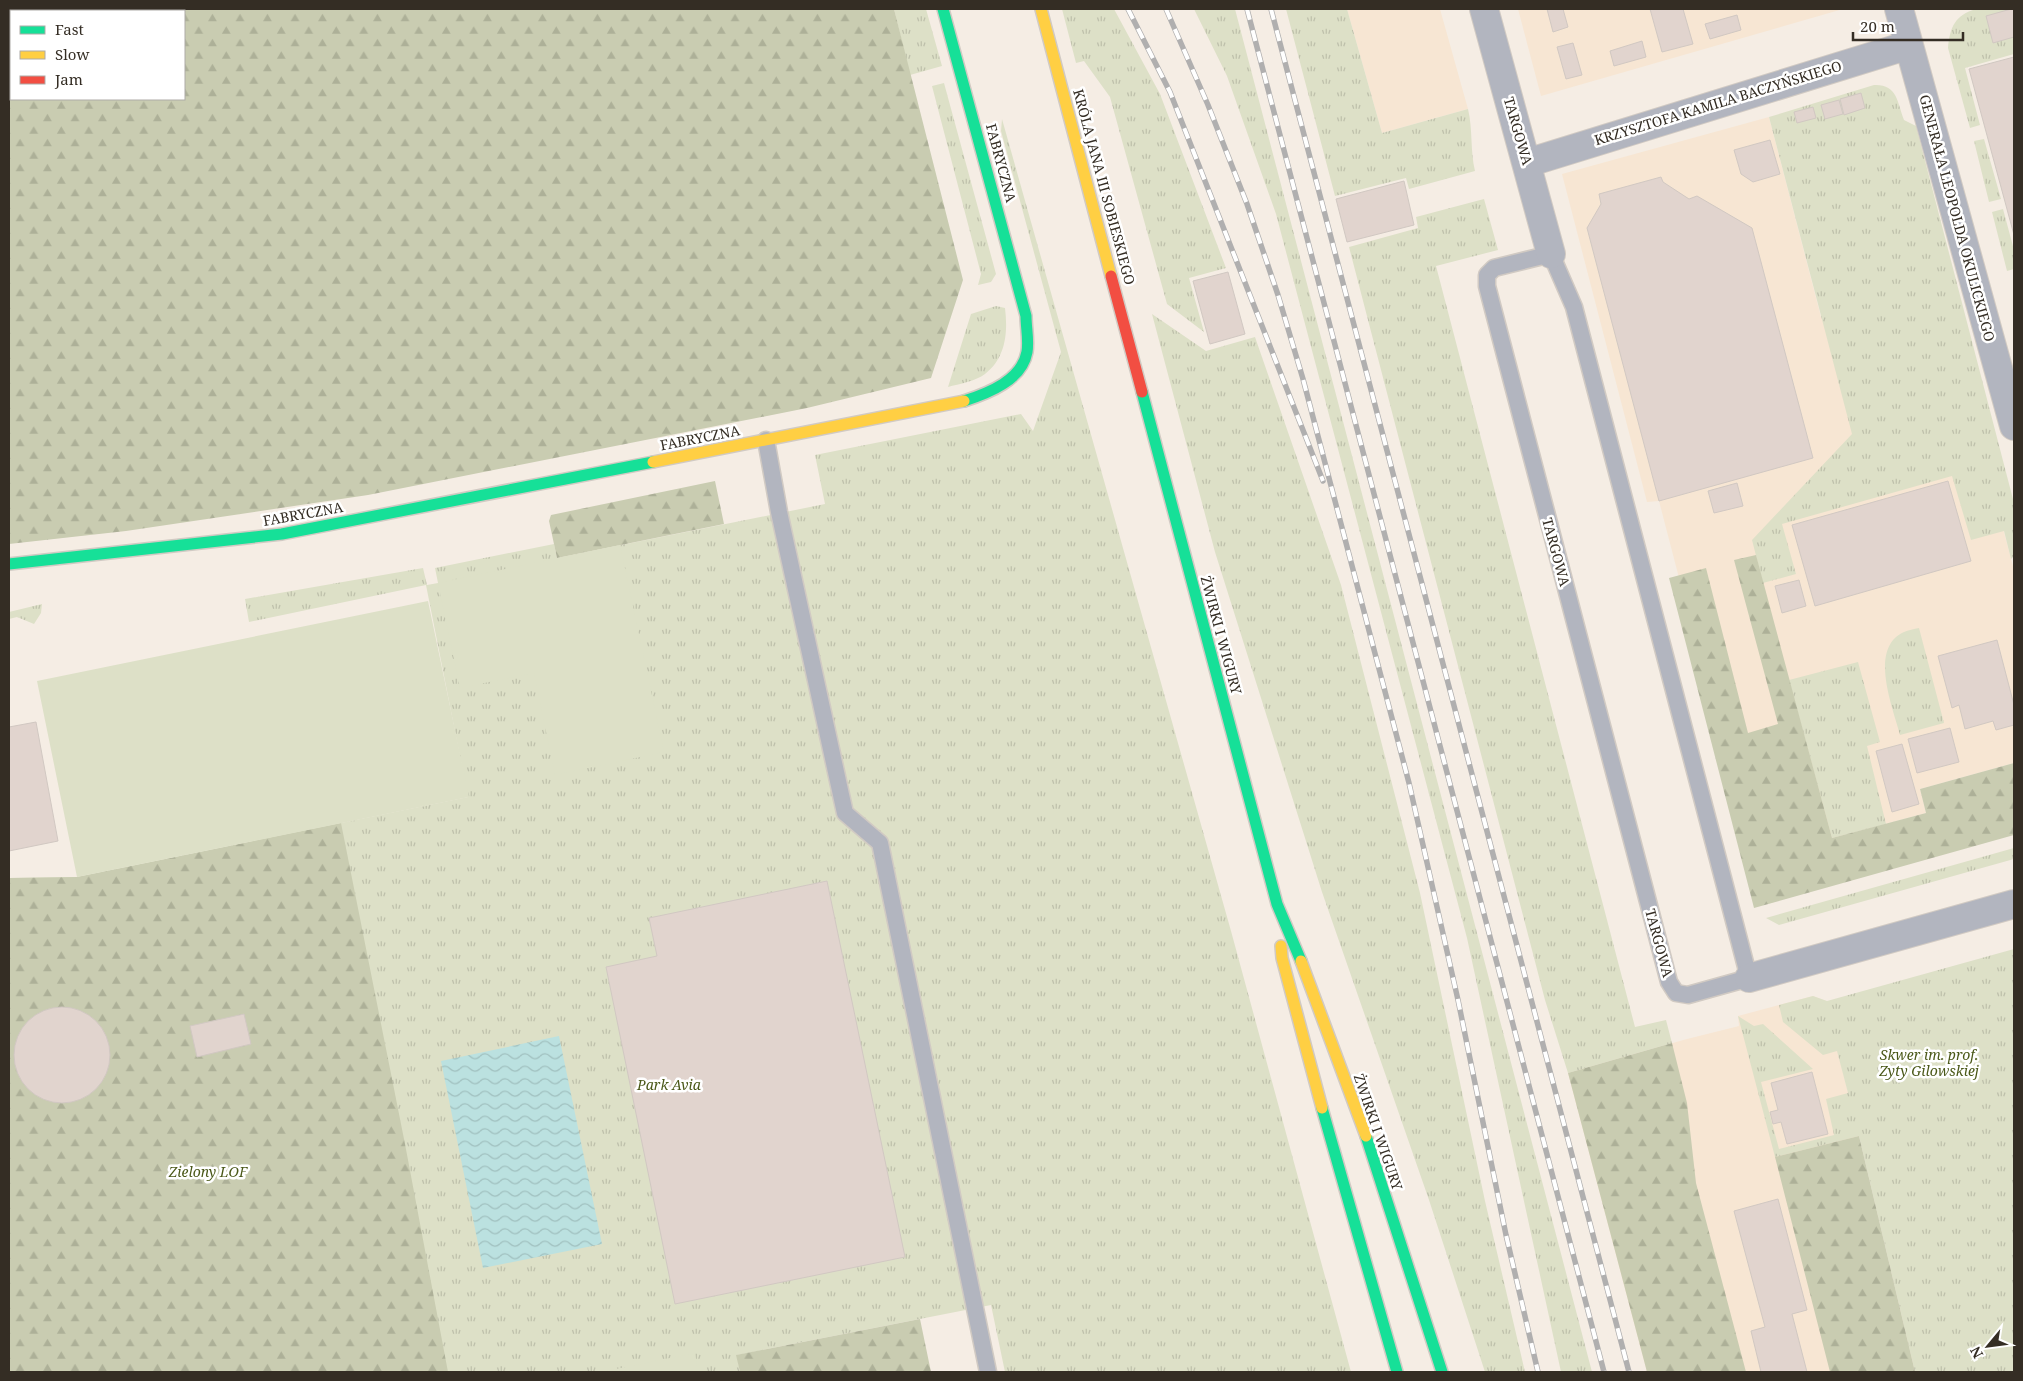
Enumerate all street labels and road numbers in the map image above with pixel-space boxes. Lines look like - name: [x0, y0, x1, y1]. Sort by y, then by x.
- street label: KRZYSZTOFA KAMILA BACZYŃSKIEGO: [1592, 56, 1844, 149]
- street label: KRÓLA JANA III SOBIESKIEGO: [1069, 87, 1140, 287]
- street label: GENERAŁA LEOPOLDA OKULICKIEGO: [1915, 92, 2000, 343]
- street label: TARGOWA: [1500, 95, 1537, 167]
- street label: FABRYCZNA: [982, 121, 1021, 204]
- street label: FABRYCZNA: [658, 420, 742, 455]
- street label: FABRYCZNA: [261, 497, 344, 530]
- street label: TARGOWA: [1538, 516, 1575, 588]
- street label: ŻWIRKI I WIGURY: [1197, 574, 1247, 696]
- street label: TARGOWA: [1641, 907, 1678, 979]
- street label: ŻWIRKI I WIGURY: [1350, 1071, 1407, 1193]

